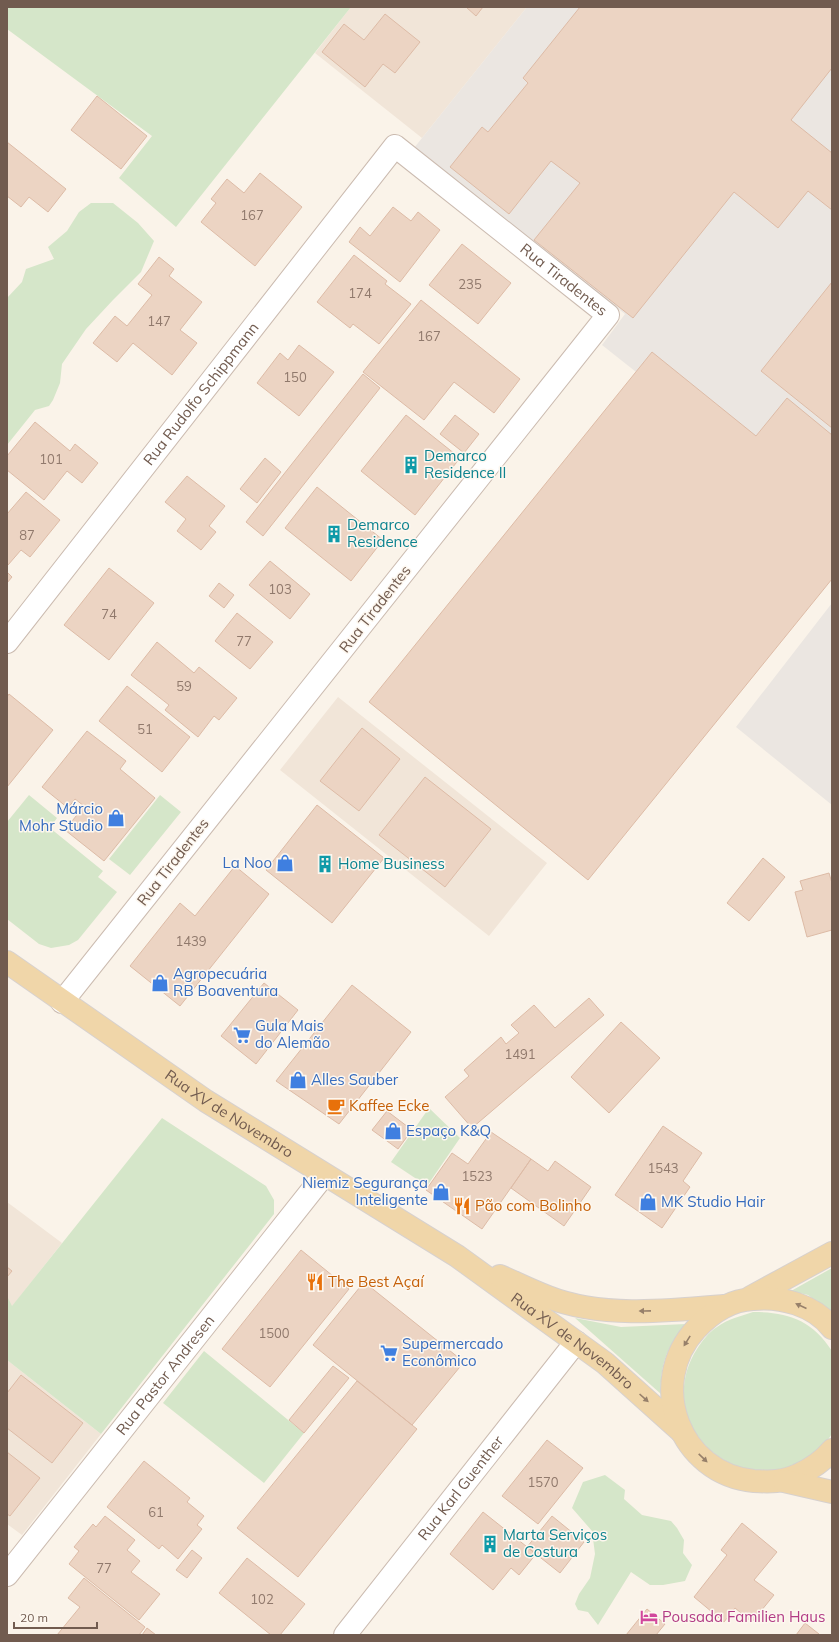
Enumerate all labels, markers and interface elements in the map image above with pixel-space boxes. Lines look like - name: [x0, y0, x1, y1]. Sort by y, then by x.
- house number: 167: [240, 207, 264, 223]
- street label: Rua Tiradentes: [517, 239, 611, 320]
- house number: 235: [458, 276, 482, 292]
- house number: 174: [348, 285, 372, 301]
- house number: 147: [147, 313, 171, 329]
- street label: Rua Rudolfo Schippmann: [139, 318, 263, 469]
- house number: 167: [417, 328, 441, 344]
- house number: 150: [283, 369, 307, 385]
- place label: Demarco Residence II: [424, 446, 506, 482]
- house number: 101: [39, 451, 63, 467]
- building icon: Demarco Residence II: [401, 455, 421, 475]
- place label: Demarco Residence: [347, 515, 418, 551]
- building icon: Demarco Residence: [324, 524, 344, 544]
- house number: 87: [19, 527, 35, 543]
- street label: Rua Tiradentes: [335, 561, 415, 656]
- house number: 103: [268, 581, 292, 597]
- house number: 74: [101, 606, 117, 622]
- house number: 77: [236, 633, 252, 649]
- house number: 59: [176, 678, 192, 694]
- house number: 51: [137, 721, 153, 737]
- place label: Márcio Mohr Studio: [19, 799, 103, 835]
- shop icon: Márcio Mohr Studio: [106, 808, 126, 828]
- street label: Rua Tiradentes: [133, 814, 213, 909]
- place label: La Noo: [223, 853, 272, 872]
- shop icon: La Noo: [275, 853, 295, 873]
- building icon: Home Business: [315, 854, 335, 874]
- place label: Home Business: [338, 854, 445, 873]
- house number: 1439: [175, 933, 207, 949]
- place label: Agropecuária RB Boaventura: [173, 964, 278, 1000]
- shop icon: Agropecuária RB Boaventura: [150, 973, 170, 993]
- place label: Gula Mais do Alemão: [255, 1016, 330, 1052]
- supermarket icon: Gula Mais do Alemão: [232, 1025, 252, 1045]
- house number: 1491: [504, 1046, 536, 1062]
- street label: Rua XV de Novembro: [161, 1065, 297, 1162]
- shop icon: Alles Sauber: [288, 1070, 308, 1090]
- place label: Alles Sauber: [311, 1070, 399, 1089]
- cafe icon: Kaffee Ecke: [326, 1096, 346, 1116]
- place label: Kaffee Ecke: [349, 1096, 429, 1115]
- shop icon: Espaço K&Q: [383, 1121, 403, 1141]
- place label: Espaço K&Q: [406, 1121, 491, 1140]
- house number: 1543: [647, 1160, 679, 1176]
- house number: 1523: [461, 1168, 493, 1184]
- place label: Niemiz Segurança Inteligente: [302, 1173, 428, 1209]
- shop icon: Niemiz Segurança Inteligente: [431, 1182, 451, 1202]
- shop icon: MK Studio Hair: [638, 1192, 658, 1212]
- place label: MK Studio Hair: [661, 1192, 766, 1211]
- restaurant icon: Pão com Bolinho: [452, 1196, 472, 1216]
- place label: Pão com Bolinho: [475, 1196, 591, 1215]
- restaurant icon: The Best Açaí: [305, 1272, 325, 1292]
- place label: The Best Açaí: [328, 1272, 425, 1291]
- street label: Rua XV de Novembro: [507, 1288, 638, 1393]
- one-way arrow: [795, 1303, 806, 1309]
- one-way arrow: [638, 1308, 651, 1314]
- street label: Rua Pastor Andresen: [112, 1311, 218, 1439]
- house number: 1500: [258, 1325, 290, 1341]
- place label: Supermercado Econômico: [402, 1334, 503, 1370]
- one-way arrow: [683, 1336, 691, 1346]
- supermarket icon: Supermercado Econômico: [379, 1343, 399, 1363]
- one-way arrow: [639, 1393, 649, 1403]
- street label: Rua Karl Guenther: [413, 1431, 508, 1544]
- one-way arrow: [697, 1454, 708, 1463]
- house number: 1570: [527, 1474, 559, 1490]
- house number: 61: [148, 1504, 164, 1520]
- place label: Marta Serviços de Costura: [503, 1525, 607, 1561]
- building icon: Marta Serviços de Costura: [480, 1534, 500, 1554]
- house number: 77: [96, 1560, 112, 1576]
- house number: 102: [250, 1591, 274, 1607]
- scale bar: [14, 1604, 97, 1630]
- hotel icon: Pousada Familien Haus: [639, 1607, 659, 1627]
- place label: Pousada Familien Haus: [662, 1607, 825, 1626]
- text: 20 m: [20, 1610, 48, 1625]

